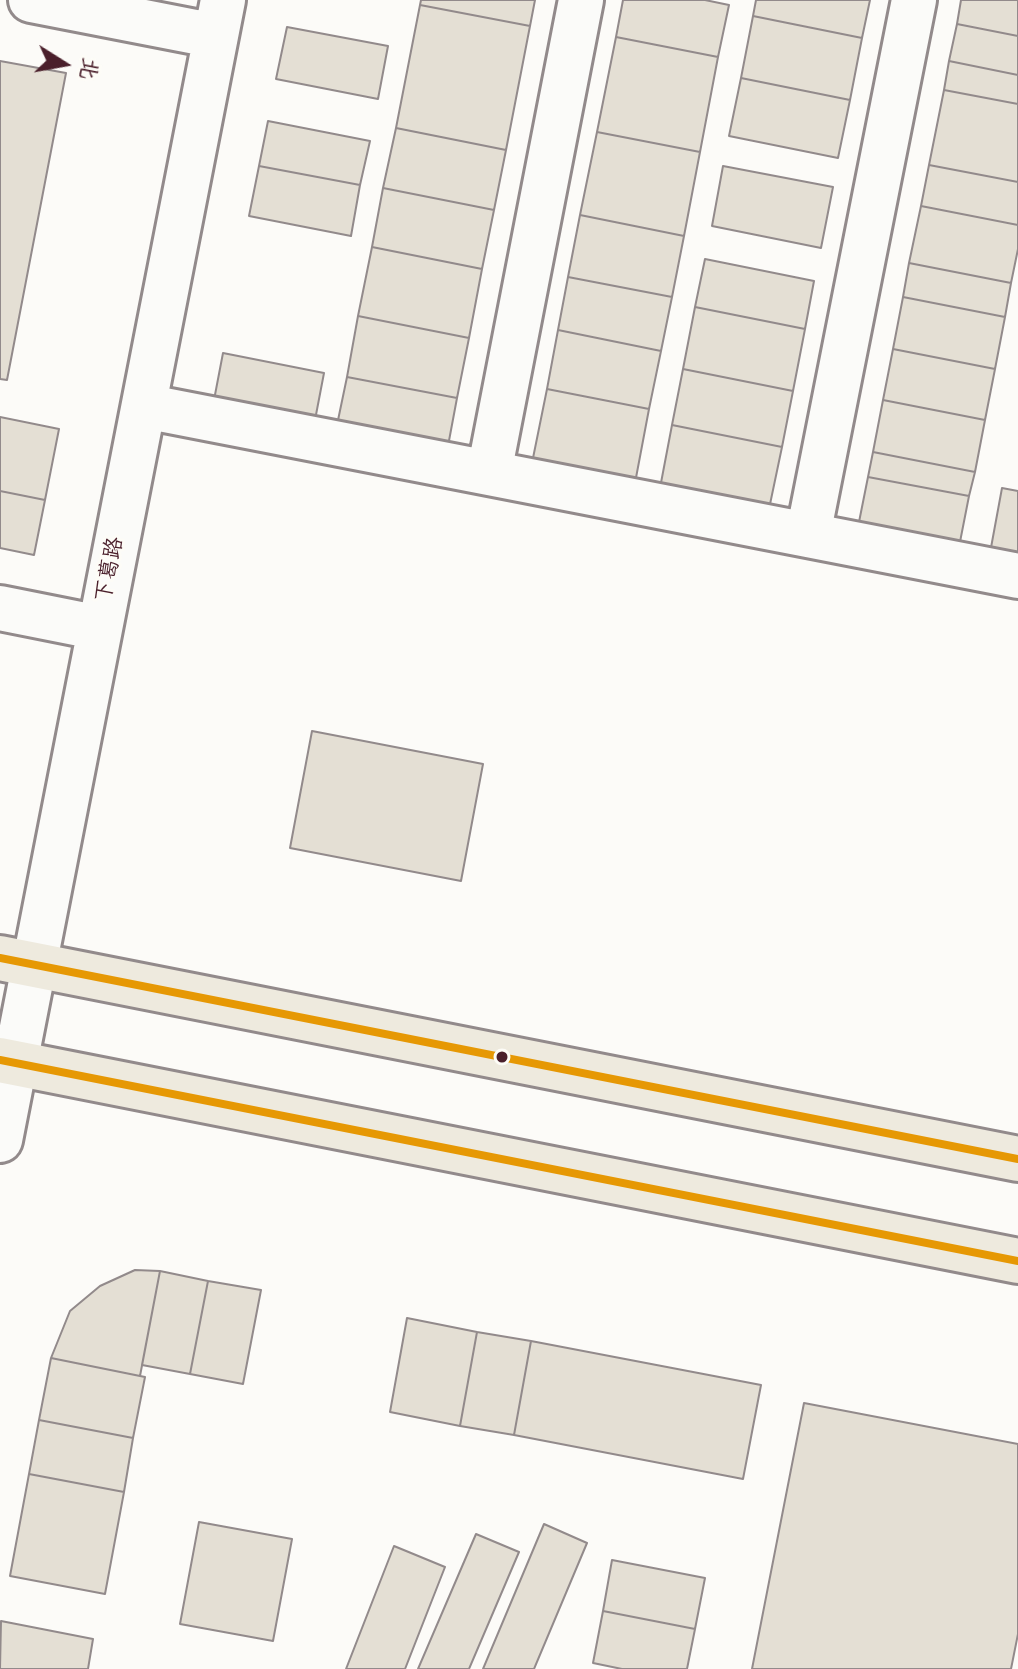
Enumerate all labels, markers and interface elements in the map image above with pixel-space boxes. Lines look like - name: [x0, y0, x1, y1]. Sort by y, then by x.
- north arrow: [24, 24, 104, 104]
- text: 北: [69, 55, 107, 83]
- street label: 下葛路: [93, 535, 131, 605]
- unlabelled marker: [494, 1049, 510, 1065]

